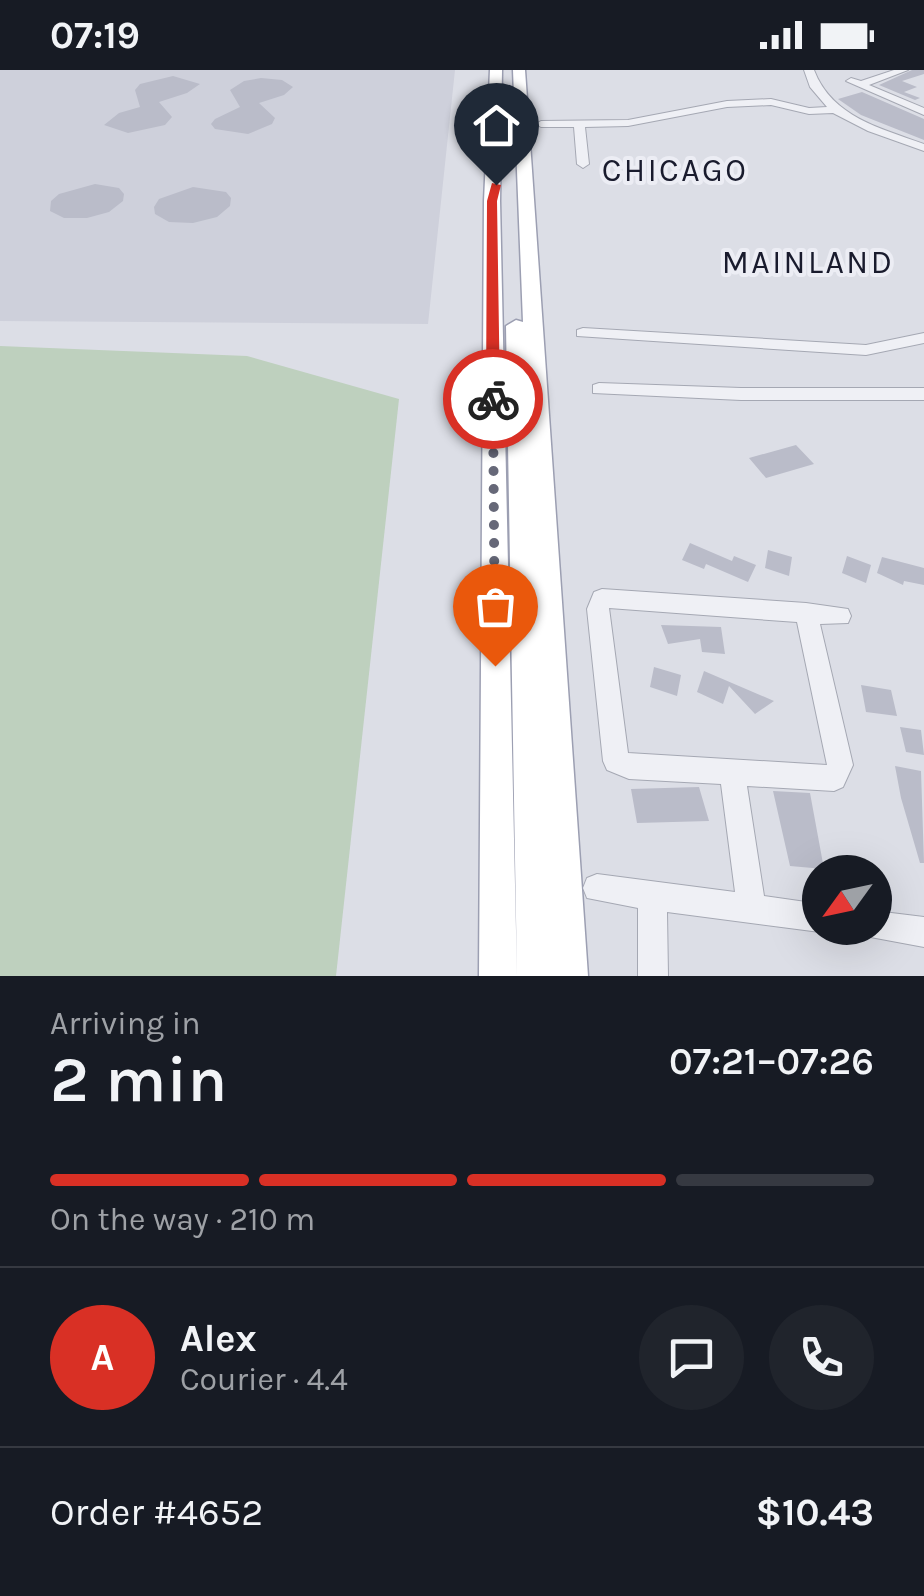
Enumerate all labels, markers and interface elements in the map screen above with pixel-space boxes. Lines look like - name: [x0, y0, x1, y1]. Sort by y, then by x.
- text: 07:19: [50, 13, 140, 58]
- pin: [454, 83, 539, 186]
- icon: home: [469, 98, 524, 153]
- district label: CHICAGO: [602, 152, 748, 189]
- district label: MAINLAND: [722, 244, 894, 281]
- courier: [443, 349, 543, 449]
- icon: bike: [466, 372, 521, 427]
- pin: [453, 564, 538, 667]
- icon: bag: [468, 579, 523, 634]
- north arrow: [802, 855, 892, 945]
- map controls: [802, 855, 892, 945]
- text: Arriving in: [50, 1005, 201, 1042]
- text: 07:21–07:26: [669, 1039, 874, 1084]
- text: 2 min: [50, 1041, 227, 1117]
- text: On the way · 210 m: [50, 1201, 315, 1238]
- button: chat: [639, 1305, 744, 1410]
- button: phone: [769, 1305, 874, 1410]
- text: Alex: [180, 1316, 257, 1361]
- text: A: [91, 1335, 114, 1380]
- text: Courier · 4.4: [180, 1361, 348, 1398]
- text: Order #4652: [50, 1490, 263, 1535]
- text: $10.43: [756, 1490, 874, 1535]

